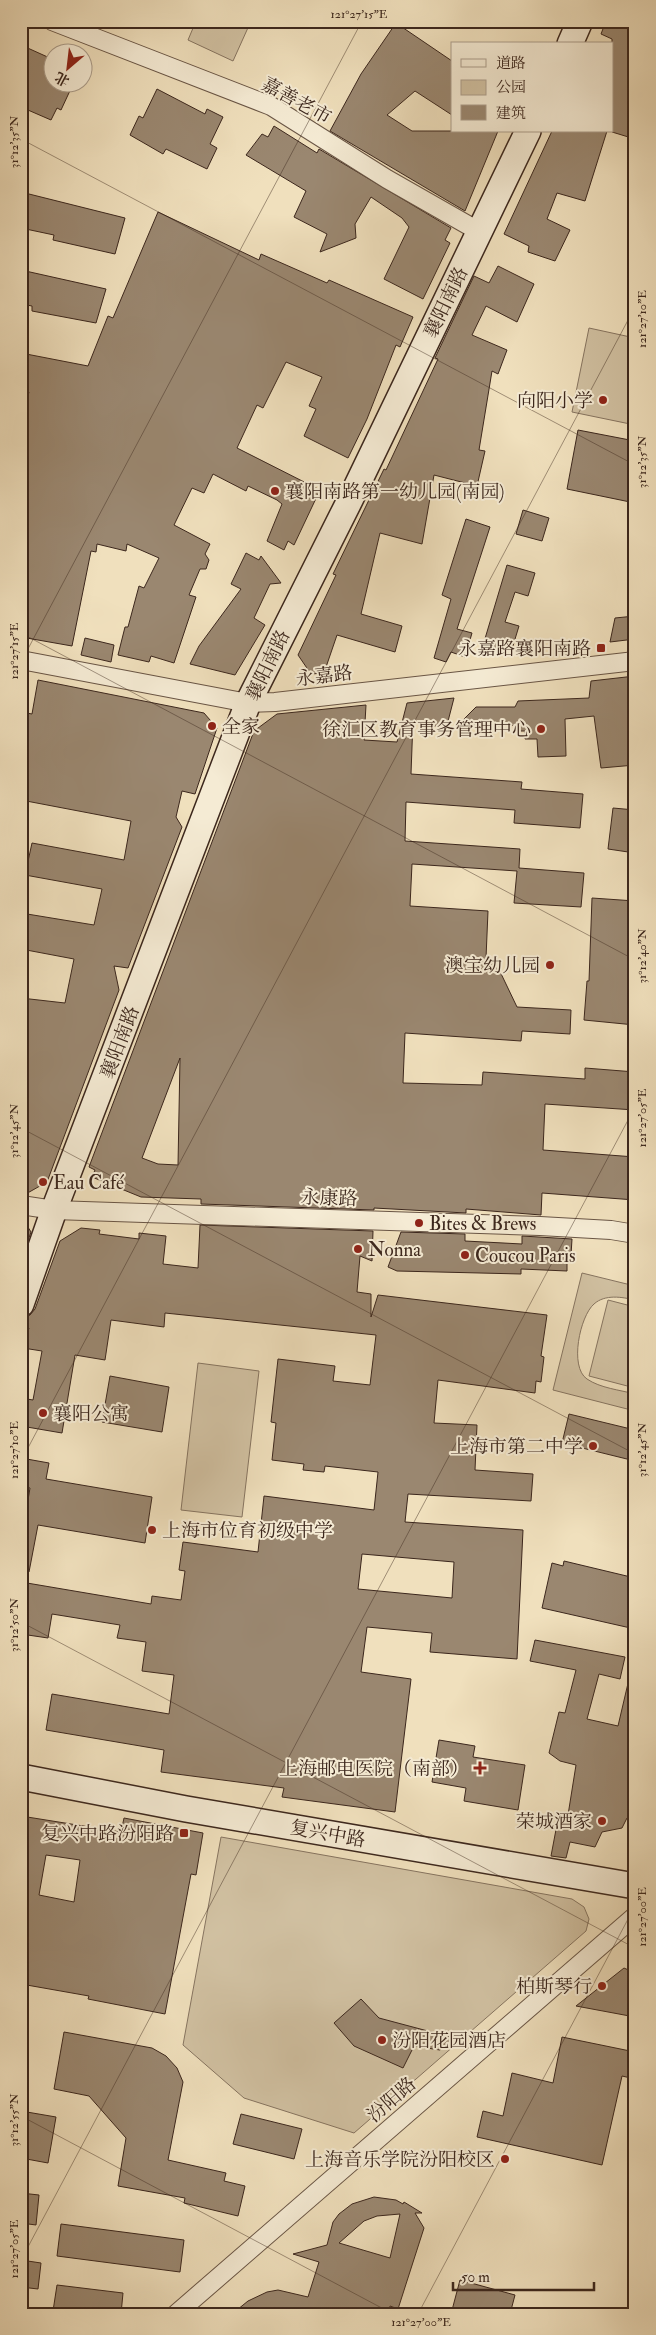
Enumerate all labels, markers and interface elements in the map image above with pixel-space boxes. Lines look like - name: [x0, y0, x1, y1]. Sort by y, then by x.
- text: 121°27'15"E: [331, 7, 388, 22]
- north arrow: [42, 42, 92, 92]
- legend: [451, 42, 614, 132]
- text: 道路: [496, 54, 526, 73]
- text: 北: [52, 68, 72, 90]
- street label: 嘉善老市: [257, 72, 336, 130]
- text: 公园: [496, 78, 526, 97]
- text: 建筑: [496, 104, 526, 123]
- text: 31°12'35"N: [7, 116, 22, 168]
- street label: 襄阳南路: [418, 263, 473, 342]
- text: 121°27'10"E: [635, 290, 650, 348]
- place label: 向阳小学: [517, 389, 593, 413]
- marker: 向阳小学: [597, 394, 609, 406]
- text: 31°12'35"N: [635, 436, 650, 488]
- place label: 襄阳南路第一幼儿园(南园): [285, 480, 504, 504]
- marker: 襄阳南路第一幼儿园(南园): [269, 485, 281, 497]
- text: 121°27'15"E: [7, 622, 22, 679]
- street label: 襄阳南路: [240, 626, 295, 705]
- place label: 永嘉路襄阳南路: [458, 637, 591, 661]
- marker: 永嘉路襄阳南路: [595, 642, 607, 654]
- street label: 永嘉路: [294, 661, 354, 691]
- place label: 全家: [222, 715, 260, 739]
- place label: 徐汇区教育事务管理中心: [322, 718, 531, 742]
- marker: 全家: [206, 720, 218, 732]
- marker: 徐汇区教育事务管理中心: [535, 723, 547, 735]
- text: 31°12'40"N: [635, 928, 650, 984]
- place label: 澳宝幼儿园: [445, 954, 540, 978]
- marker: 澳宝幼儿园: [544, 959, 556, 971]
- street label: 襄阳南路: [95, 1003, 145, 1082]
- text: 121°27'05"E: [635, 1088, 650, 1147]
- text: 31°12'45"N: [7, 1104, 22, 1158]
- place label: Eau Café: [53, 1171, 124, 1195]
- marker: Eau Café: [37, 1176, 49, 1188]
- street label: 永康路: [300, 1185, 358, 1211]
- place label: Bites & Brews: [429, 1212, 536, 1236]
- marker: Bites & Brews: [413, 1217, 425, 1229]
- place label: Nonna: [368, 1238, 421, 1262]
- marker: Nonna: [352, 1243, 364, 1255]
- place label: Coucou Paris: [475, 1244, 576, 1268]
- marker: Coucou Paris: [459, 1249, 471, 1261]
- place label: 襄阳公寓: [53, 1402, 129, 1426]
- marker: 襄阳公寓: [37, 1407, 49, 1419]
- text: 121°27'10"E: [7, 1421, 22, 1479]
- text: 31°12'45"N: [635, 1423, 650, 1477]
- place label: 上海市第二中学: [450, 1435, 583, 1459]
- marker: 上海市第二中学: [587, 1440, 599, 1452]
- place label: 上海市位育初级中学: [162, 1519, 333, 1543]
- marker: 上海市位育初级中学: [146, 1524, 158, 1536]
- text: 31°12'50"N: [7, 1598, 22, 1652]
- place label: 上海邮电医院（南部）: [279, 1757, 469, 1781]
- marker: 上海邮电医院（南部）: [473, 1761, 487, 1775]
- place label: 荣城酒家: [516, 1810, 592, 1834]
- marker: 荣城酒家: [596, 1815, 608, 1827]
- street label: 复兴中路: [288, 1816, 367, 1852]
- place label: 复兴中路汾阳路: [41, 1822, 174, 1846]
- marker: 复兴中路汾阳路: [178, 1827, 190, 1839]
- text: 121°27'00"E: [635, 1887, 650, 1947]
- place label: 柏斯琴行: [516, 1975, 592, 1999]
- marker: 柏斯琴行: [596, 1980, 608, 1992]
- place label: 汾阳花园酒店: [392, 2029, 506, 2053]
- marker: 汾阳花园酒店: [376, 2034, 388, 2046]
- street label: 汾阳路: [362, 2072, 421, 2128]
- text: 31°12'55"N: [7, 2093, 22, 2147]
- place label: 上海音乐学院汾阳校区: [305, 2148, 495, 2172]
- marker: 上海音乐学院汾阳校区: [499, 2153, 511, 2165]
- text: 121°27'05"E: [7, 2219, 22, 2278]
- scale bar: [453, 2260, 595, 2292]
- text: 50 m: [461, 2268, 490, 2287]
- text: 121°27'00"E: [391, 2315, 451, 2330]

